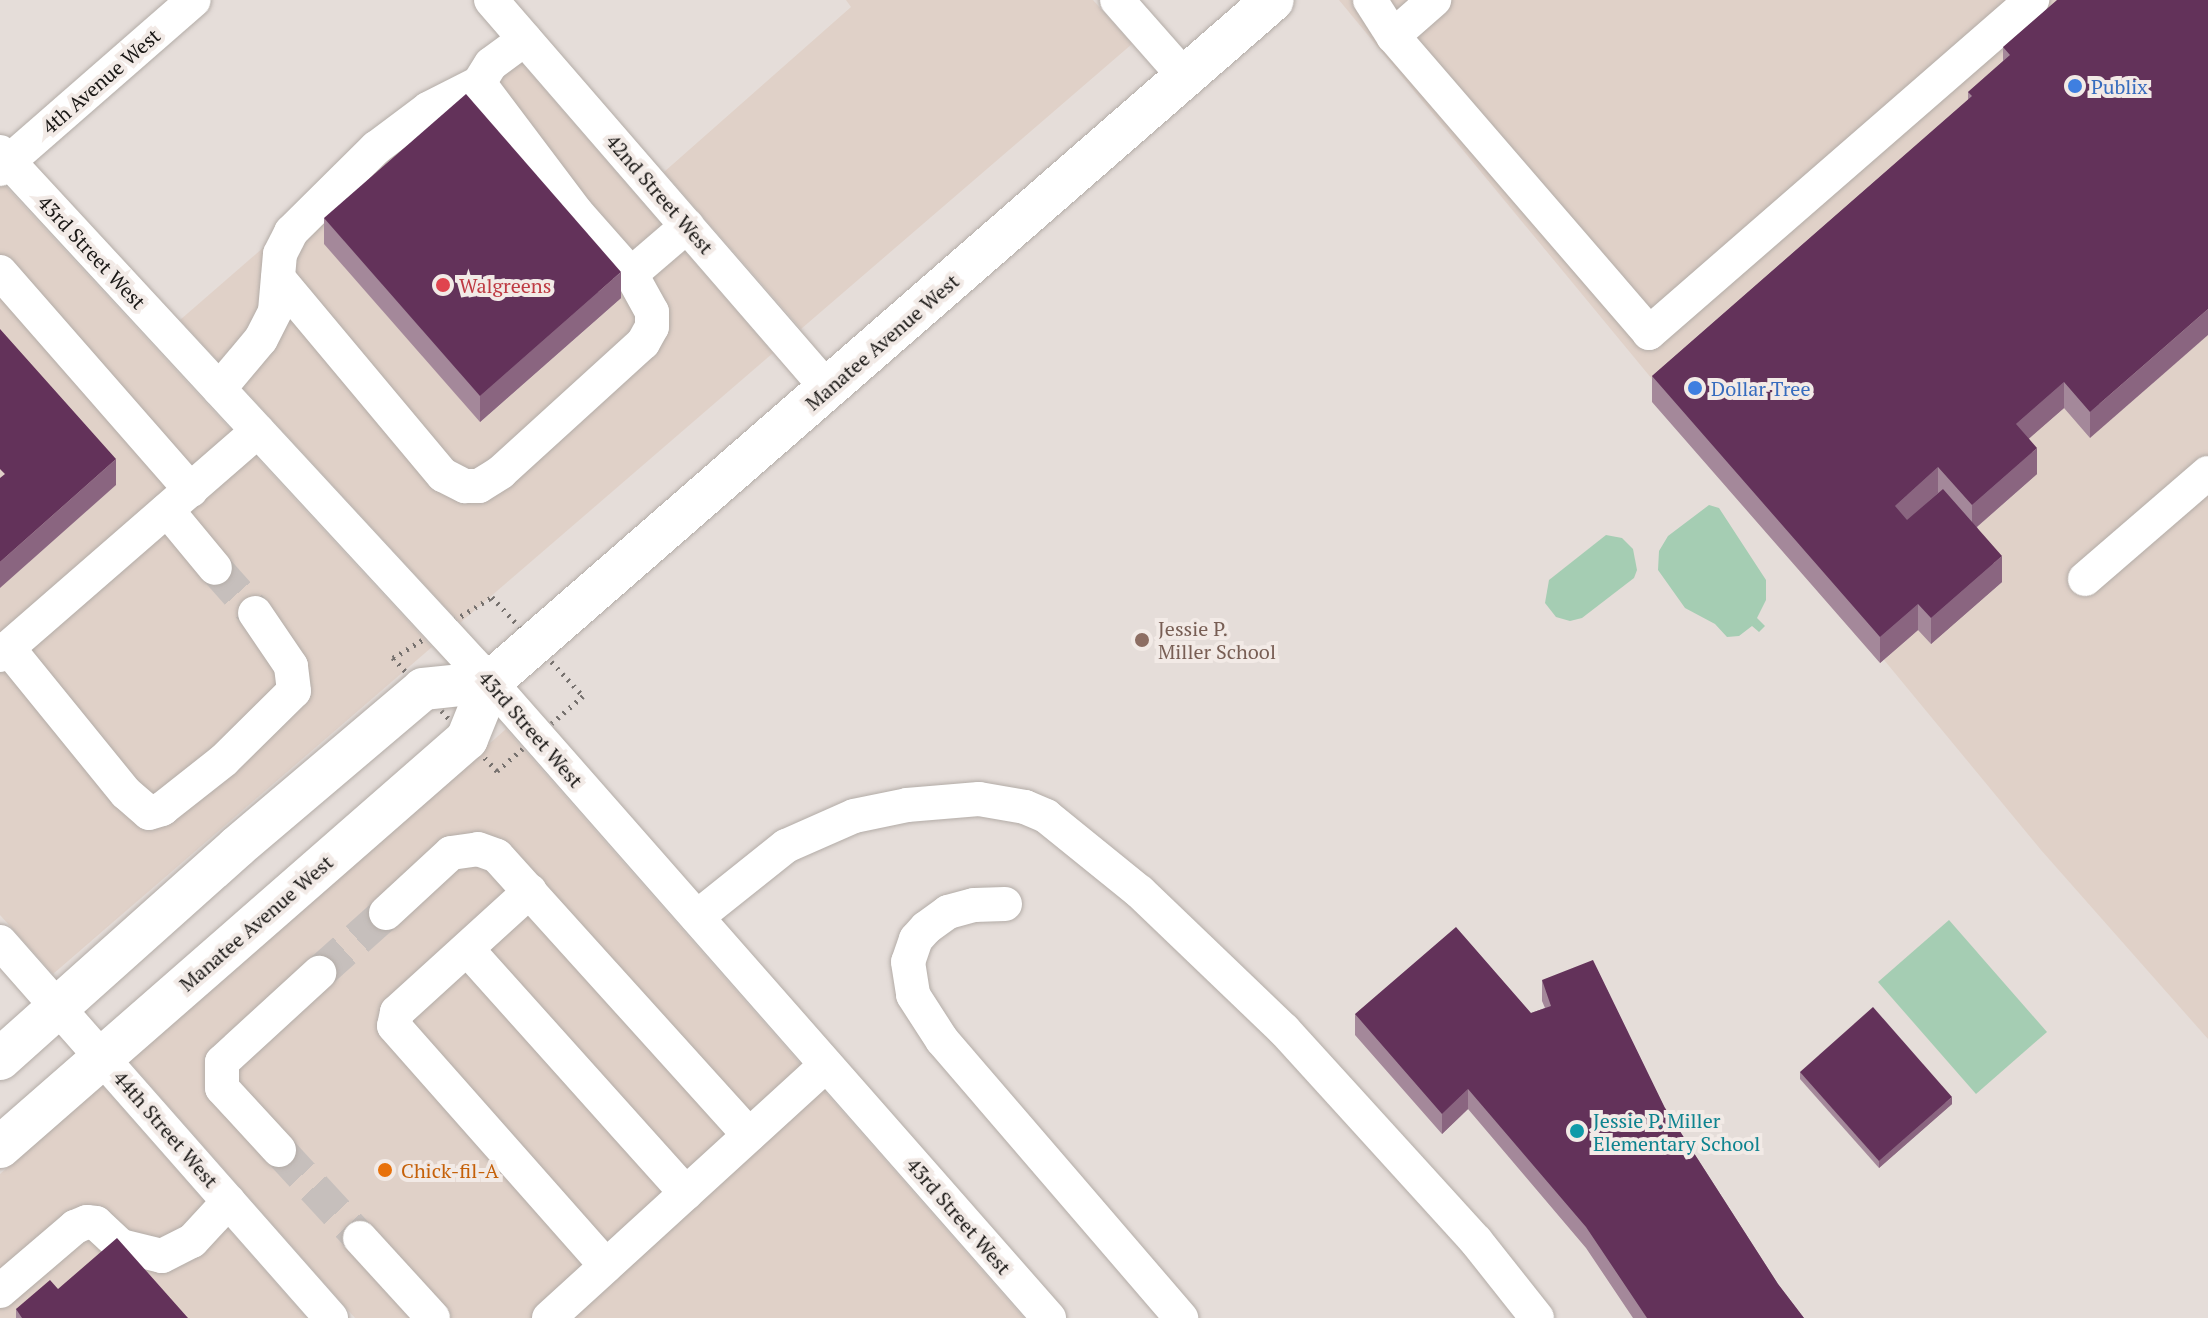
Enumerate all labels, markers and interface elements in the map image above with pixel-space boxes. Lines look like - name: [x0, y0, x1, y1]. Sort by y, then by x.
- street label: 4th Avenue West: [37, 23, 165, 139]
- place label: Publix: [2091, 74, 2148, 98]
- marker: Publix: [2066, 77, 2084, 95]
- street label: 42nd Street West: [601, 129, 719, 259]
- street label: 43rd Street West: [33, 190, 151, 314]
- street label: Manatee Avenue West: [800, 269, 964, 415]
- place label: Walgreens: [459, 273, 551, 297]
- marker: Walgreens: [434, 276, 452, 294]
- place label: Dollar Tree: [1711, 376, 1810, 400]
- marker: Dollar Tree: [1686, 379, 1704, 397]
- place label: Jessie P. Miller School: [1158, 616, 1276, 663]
- marker: Jessie P. Miller School: [1133, 631, 1151, 649]
- street label: 43rd Street West: [474, 666, 588, 792]
- street label: Manatee Avenue West: [174, 850, 338, 996]
- street label: 44th Street West: [109, 1066, 223, 1192]
- place label: Jessie P. Miller Elementary School: [1593, 1108, 1760, 1155]
- marker: Jessie P. Miller Elementary School: [1568, 1122, 1586, 1140]
- street label: 43rd Street West: [902, 1153, 1016, 1279]
- place label: Chick-fil-A: [401, 1158, 499, 1182]
- marker: Chick-fil-A: [376, 1161, 394, 1179]

